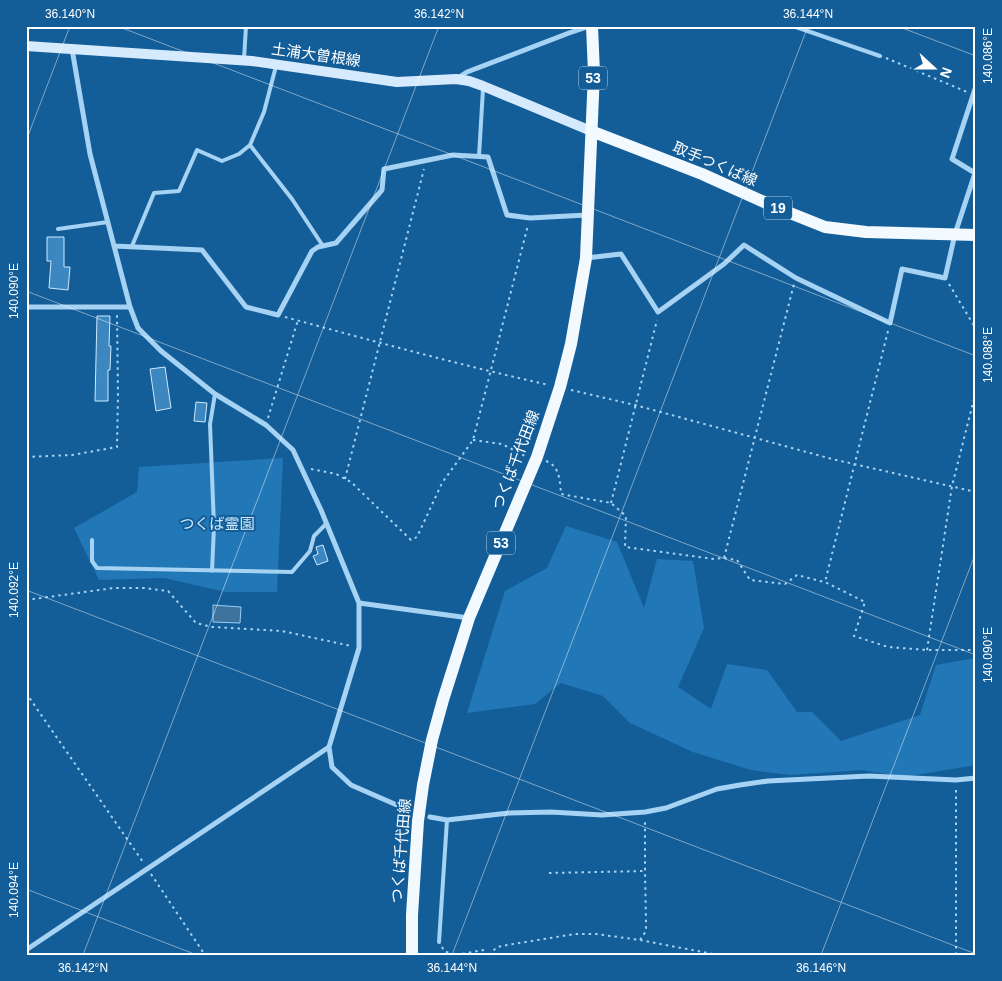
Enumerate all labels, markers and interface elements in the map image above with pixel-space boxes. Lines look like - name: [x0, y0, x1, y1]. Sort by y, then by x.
- text: 36.140°N: [45, 7, 95, 21]
- text: 36.142°N: [414, 7, 464, 21]
- text: 36.144°N: [783, 7, 833, 21]
- text: 140.086°E: [981, 28, 995, 84]
- street label: 土浦大曽根線: [270, 40, 362, 69]
- north arrow: [910, 42, 960, 92]
- text: N: [937, 65, 955, 80]
- road number: 53: [579, 66, 607, 90]
- street label: 取手つくば線: [670, 138, 760, 189]
- road number: 19: [764, 197, 792, 220]
- text: 140.090°E: [7, 263, 21, 319]
- text: 140.088°E: [981, 327, 995, 383]
- street label: つくば千代田線: [489, 408, 542, 512]
- park label: つくば霊園: [179, 515, 255, 532]
- road number: 53: [487, 532, 515, 554]
- text: 140.092°E: [7, 562, 21, 618]
- text: 140.090°E: [981, 627, 995, 683]
- street label: つくば千代田線: [387, 798, 414, 904]
- text: 140.094°E: [7, 862, 21, 918]
- text: 36.142°N: [58, 961, 108, 975]
- text: 36.144°N: [427, 961, 477, 975]
- text: 36.146°N: [796, 961, 846, 975]

